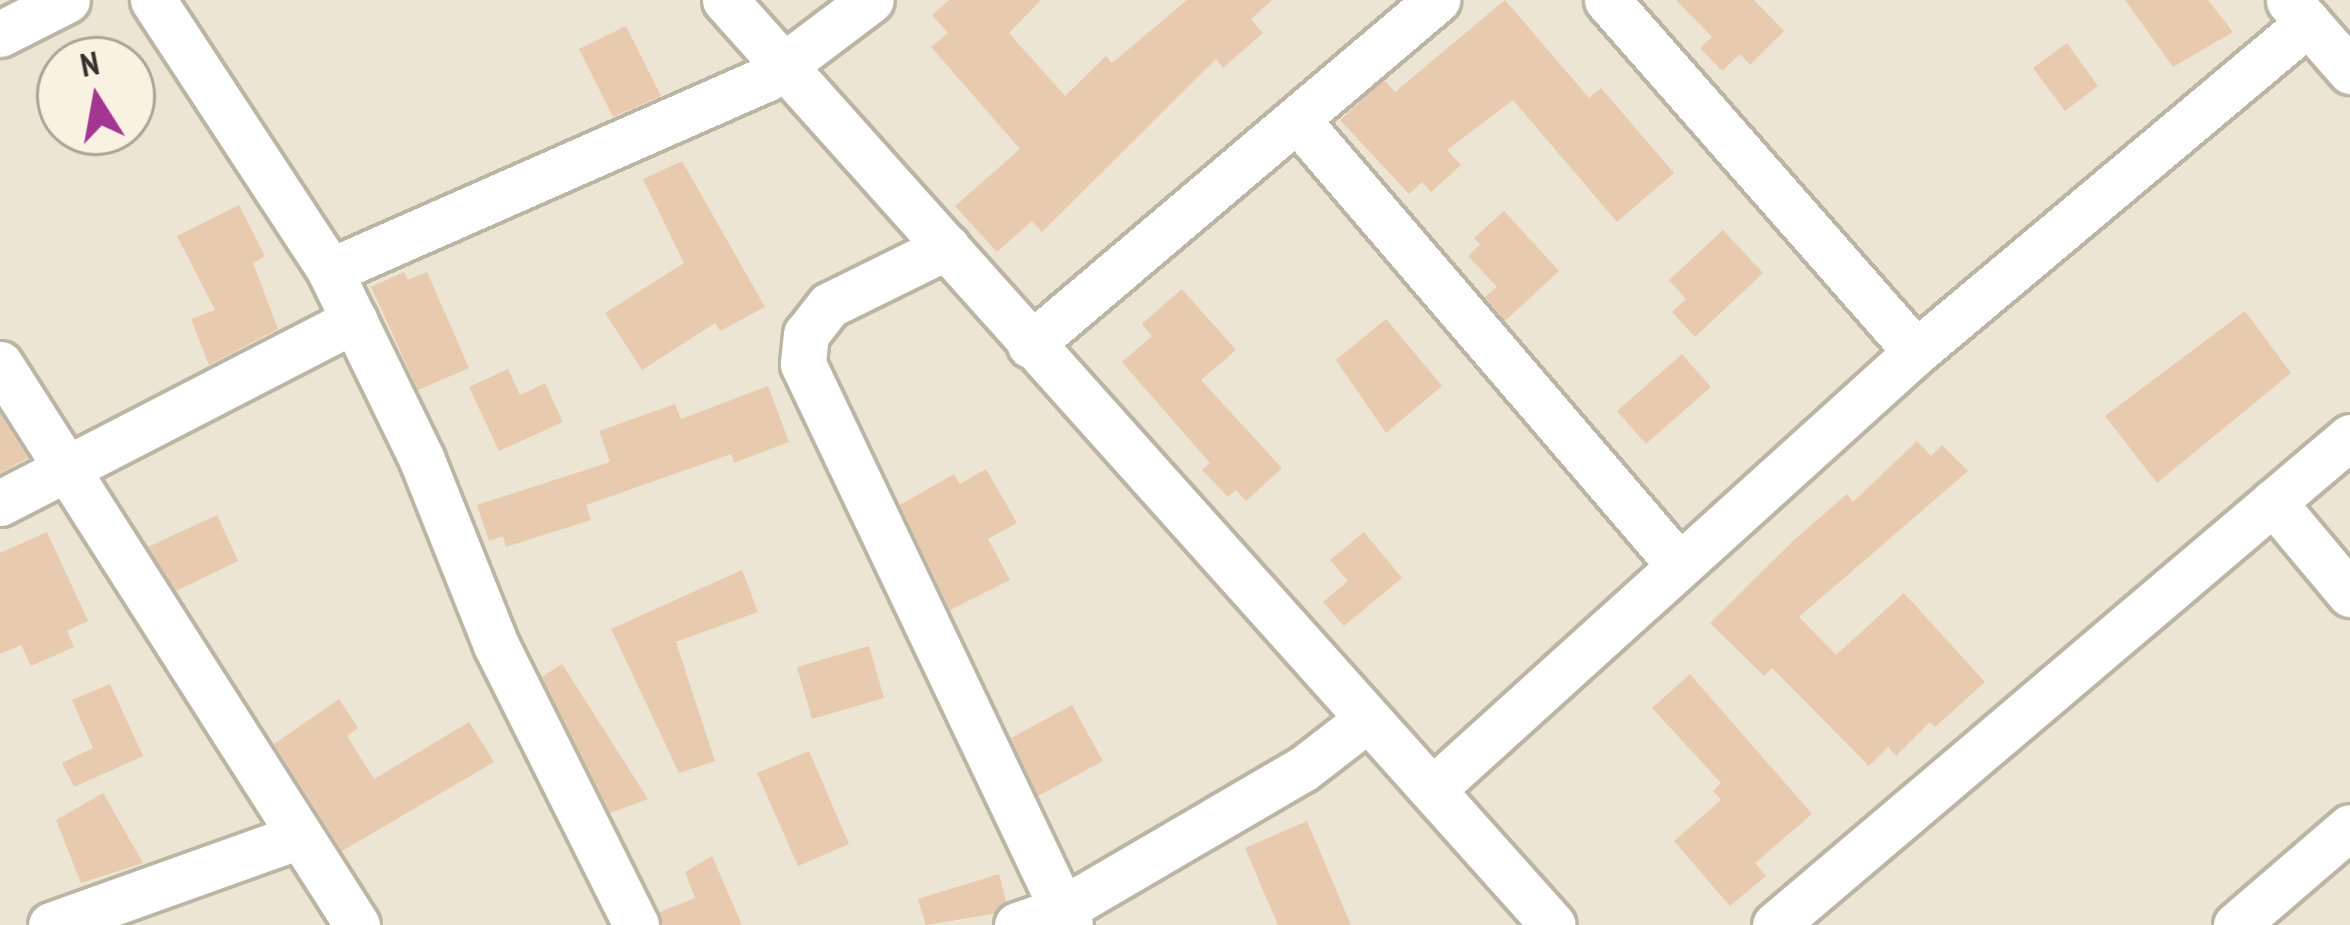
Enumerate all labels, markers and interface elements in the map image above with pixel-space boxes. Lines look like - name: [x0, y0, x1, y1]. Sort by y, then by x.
- north arrow: [36, 36, 156, 156]
- text: N: [77, 40, 102, 86]

